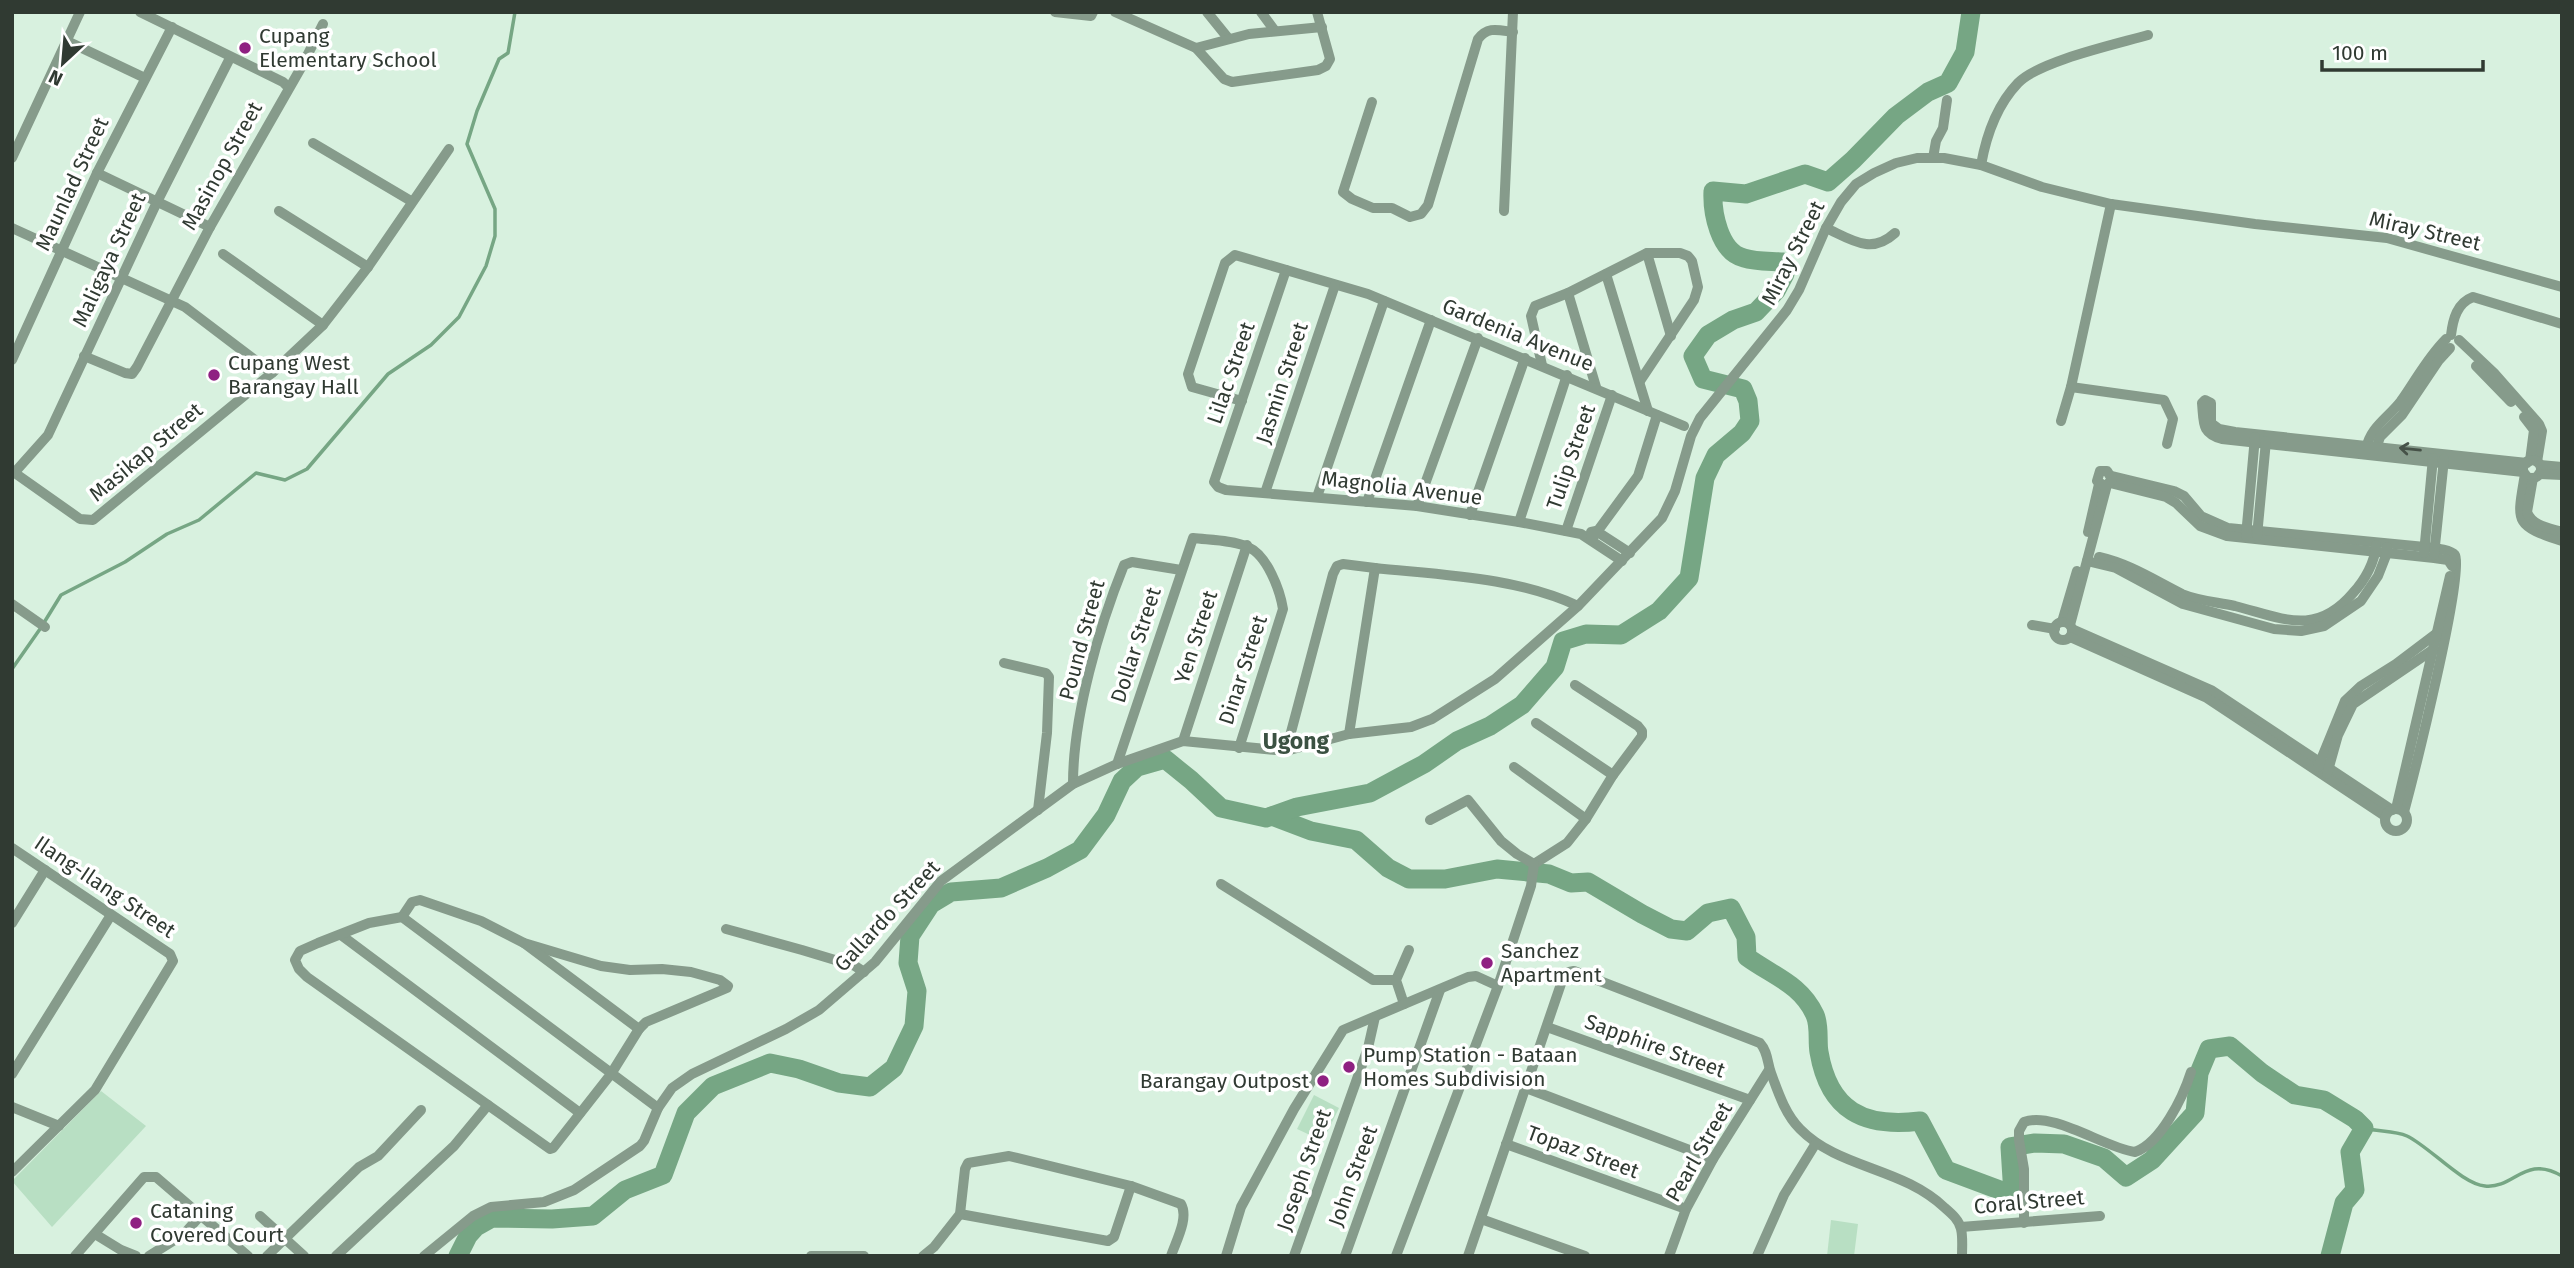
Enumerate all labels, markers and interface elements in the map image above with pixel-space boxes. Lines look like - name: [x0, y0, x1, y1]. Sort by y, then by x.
- place label: Cupang Elementary School: [259, 23, 437, 73]
- north arrow: [28, 28, 98, 98]
- scale bar: [2322, 28, 2483, 72]
- marker: Cupang Elementary School: [237, 40, 253, 56]
- text: 100 m: [2332, 40, 2388, 66]
- text: N: [45, 65, 66, 91]
- street label: Masinop Street: [176, 97, 268, 235]
- street label: Maunlad Street: [30, 112, 115, 255]
- street label: Maligaya Street: [67, 188, 152, 331]
- street label: Miray Street: [1756, 196, 1831, 310]
- street label: Miray Street: [2367, 206, 2484, 257]
- street label: Gardenia Avenue: [1438, 293, 1598, 377]
- street label: Lilac Street: [1201, 318, 1261, 428]
- street label: Jasmin Street: [1250, 319, 1314, 447]
- place label: Cupang West Barangay Hall: [228, 350, 359, 400]
- marker: Cupang West Barangay Hall: [206, 367, 222, 383]
- street label: Masikap Street: [84, 397, 208, 507]
- street label: Tulip Street: [1541, 401, 1601, 513]
- one-way arrow: [2399, 442, 2422, 455]
- street label: Magnolia Avenue: [1320, 465, 1484, 511]
- street label: Pound Street: [1053, 577, 1111, 703]
- street label: Dollar Street: [1105, 583, 1167, 706]
- street label: Yen Street: [1169, 587, 1223, 687]
- street label: Dinar Street: [1213, 611, 1273, 728]
- district label: Ugong: [1263, 727, 1330, 755]
- street label: Ilang-Ilang Street: [30, 830, 181, 944]
- street label: Gallardo Street: [829, 855, 946, 977]
- place label: Sanchez Apartment: [1501, 938, 1602, 988]
- marker: Sanchez Apartment: [1479, 955, 1495, 971]
- street label: Sapphire Street: [1581, 1009, 1729, 1084]
- place label: Pump Station - Bataan Homes Subdivision: [1363, 1042, 1578, 1092]
- marker: Pump Station - Bataan Homes Subdivision: [1341, 1059, 1357, 1075]
- place label: Barangay Outpost: [1140, 1068, 1309, 1094]
- marker: Barangay Outpost: [1315, 1073, 1331, 1089]
- street label: Pearl Street: [1660, 1097, 1738, 1207]
- street label: Joseph Street: [1271, 1105, 1337, 1234]
- street label: Topaz Street: [1523, 1120, 1643, 1184]
- street label: John Street: [1323, 1121, 1383, 1230]
- street label: Coral Street: [1973, 1184, 2086, 1220]
- place label: Cataning Covered Court: [150, 1198, 284, 1248]
- marker: Cataning Covered Court: [128, 1215, 144, 1231]

